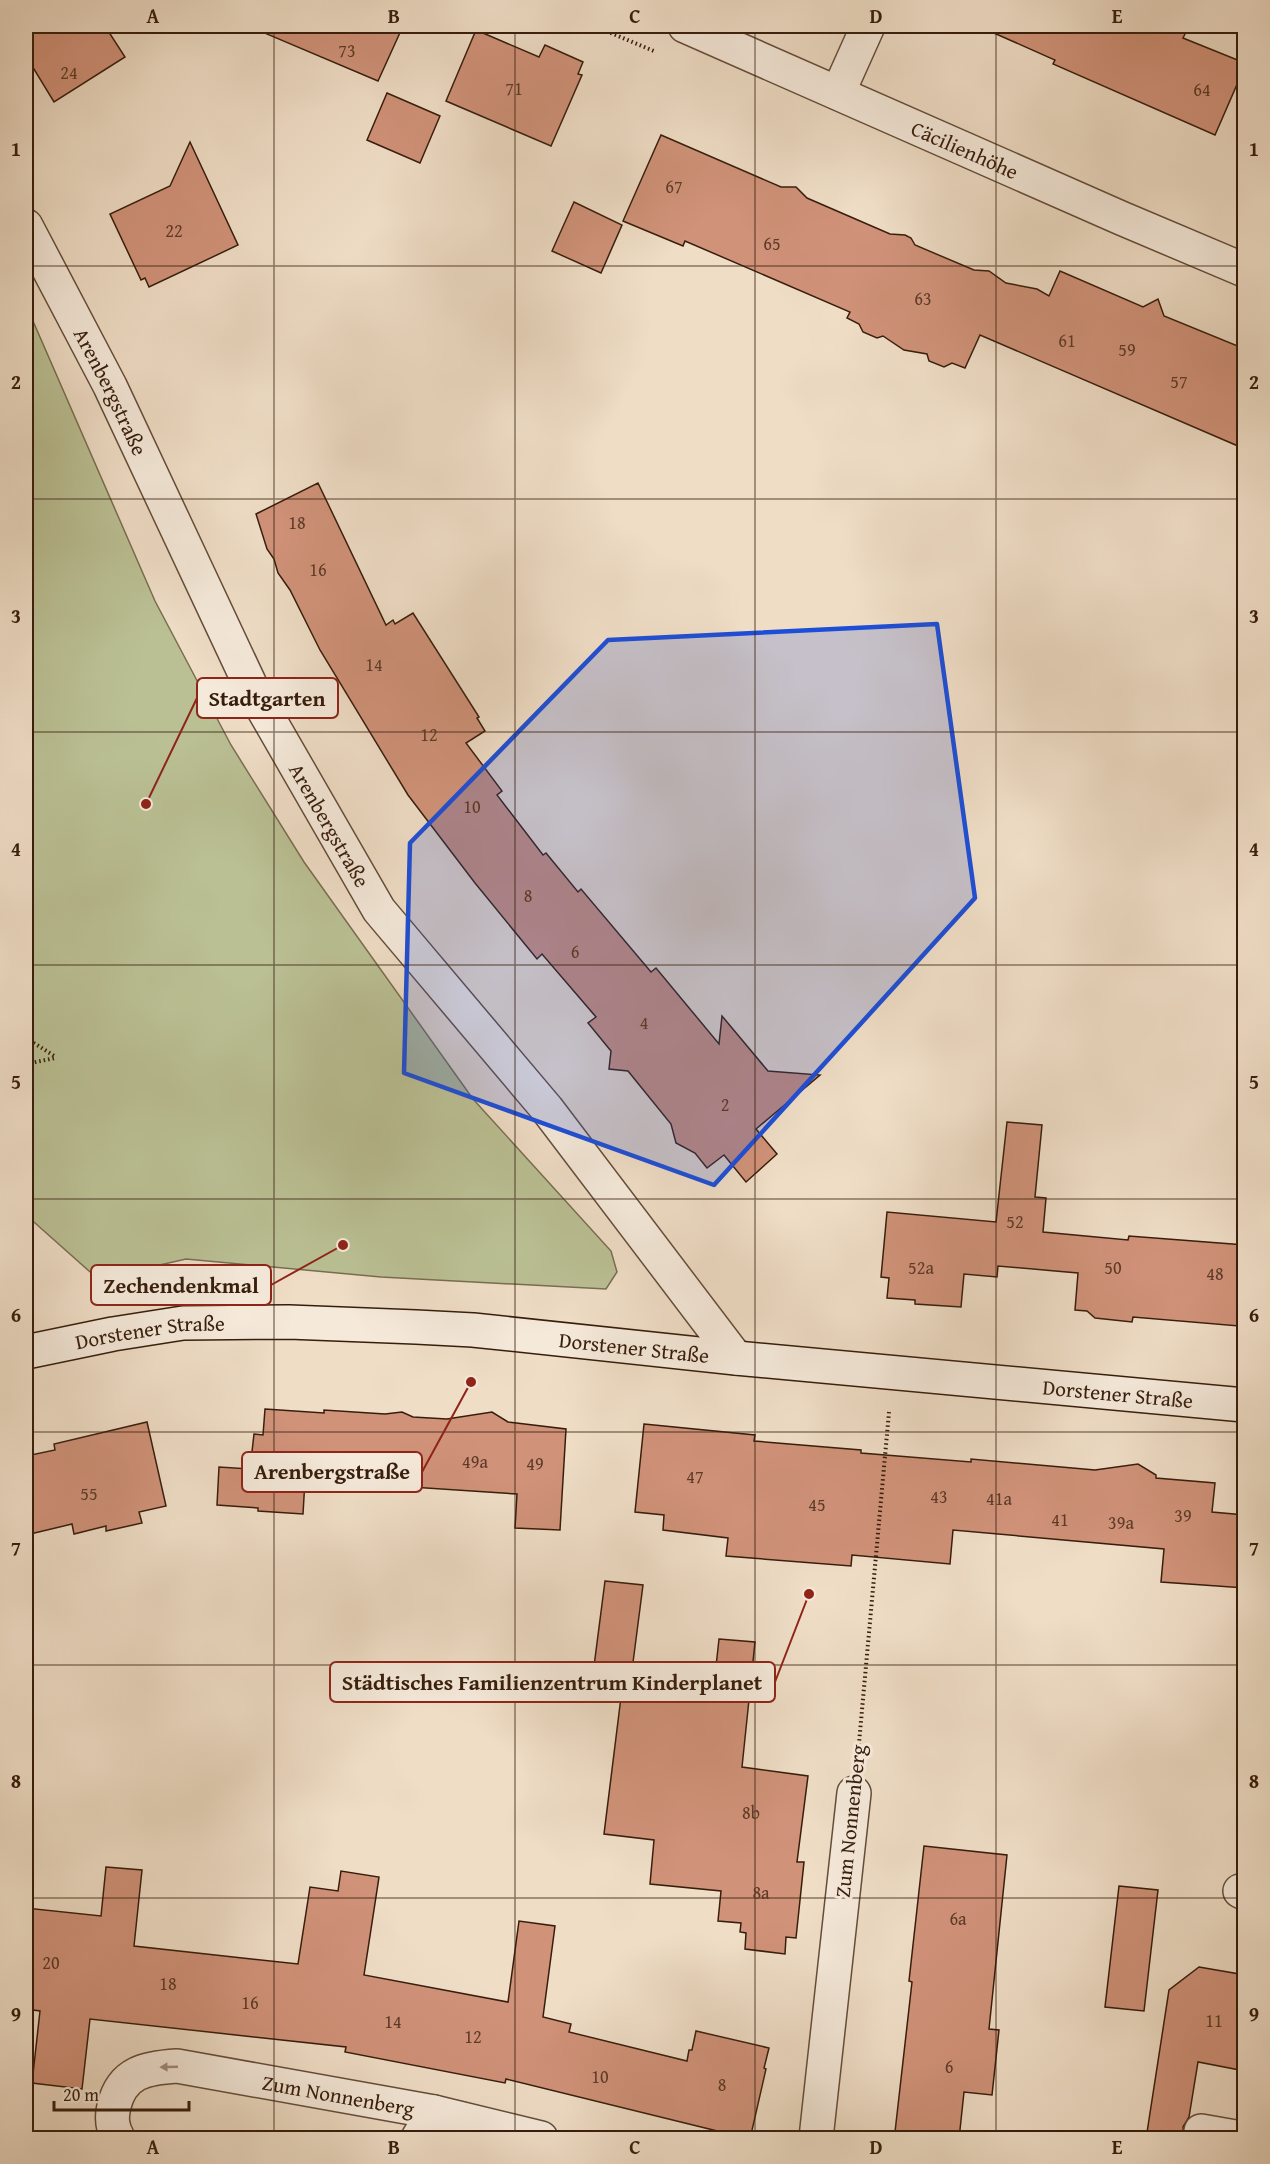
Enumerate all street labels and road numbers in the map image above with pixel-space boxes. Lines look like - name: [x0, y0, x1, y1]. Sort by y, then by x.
- street label: Cäcilienhöhe: [907, 112, 1024, 187]
- street label: Arenbergstraße: [66, 322, 156, 460]
- street label: Arenbergstraße: [282, 757, 378, 893]
- street label: Dorstener Straße: [72, 1307, 225, 1357]
- street label: Dorstener Straße: [558, 1324, 711, 1371]
- street label: Dorstener Straße: [1041, 1371, 1195, 1416]
- street label: Zum Nonnenberg: [827, 1742, 874, 1899]
- street label: Zum Nonnenberg: [260, 2066, 417, 2124]

